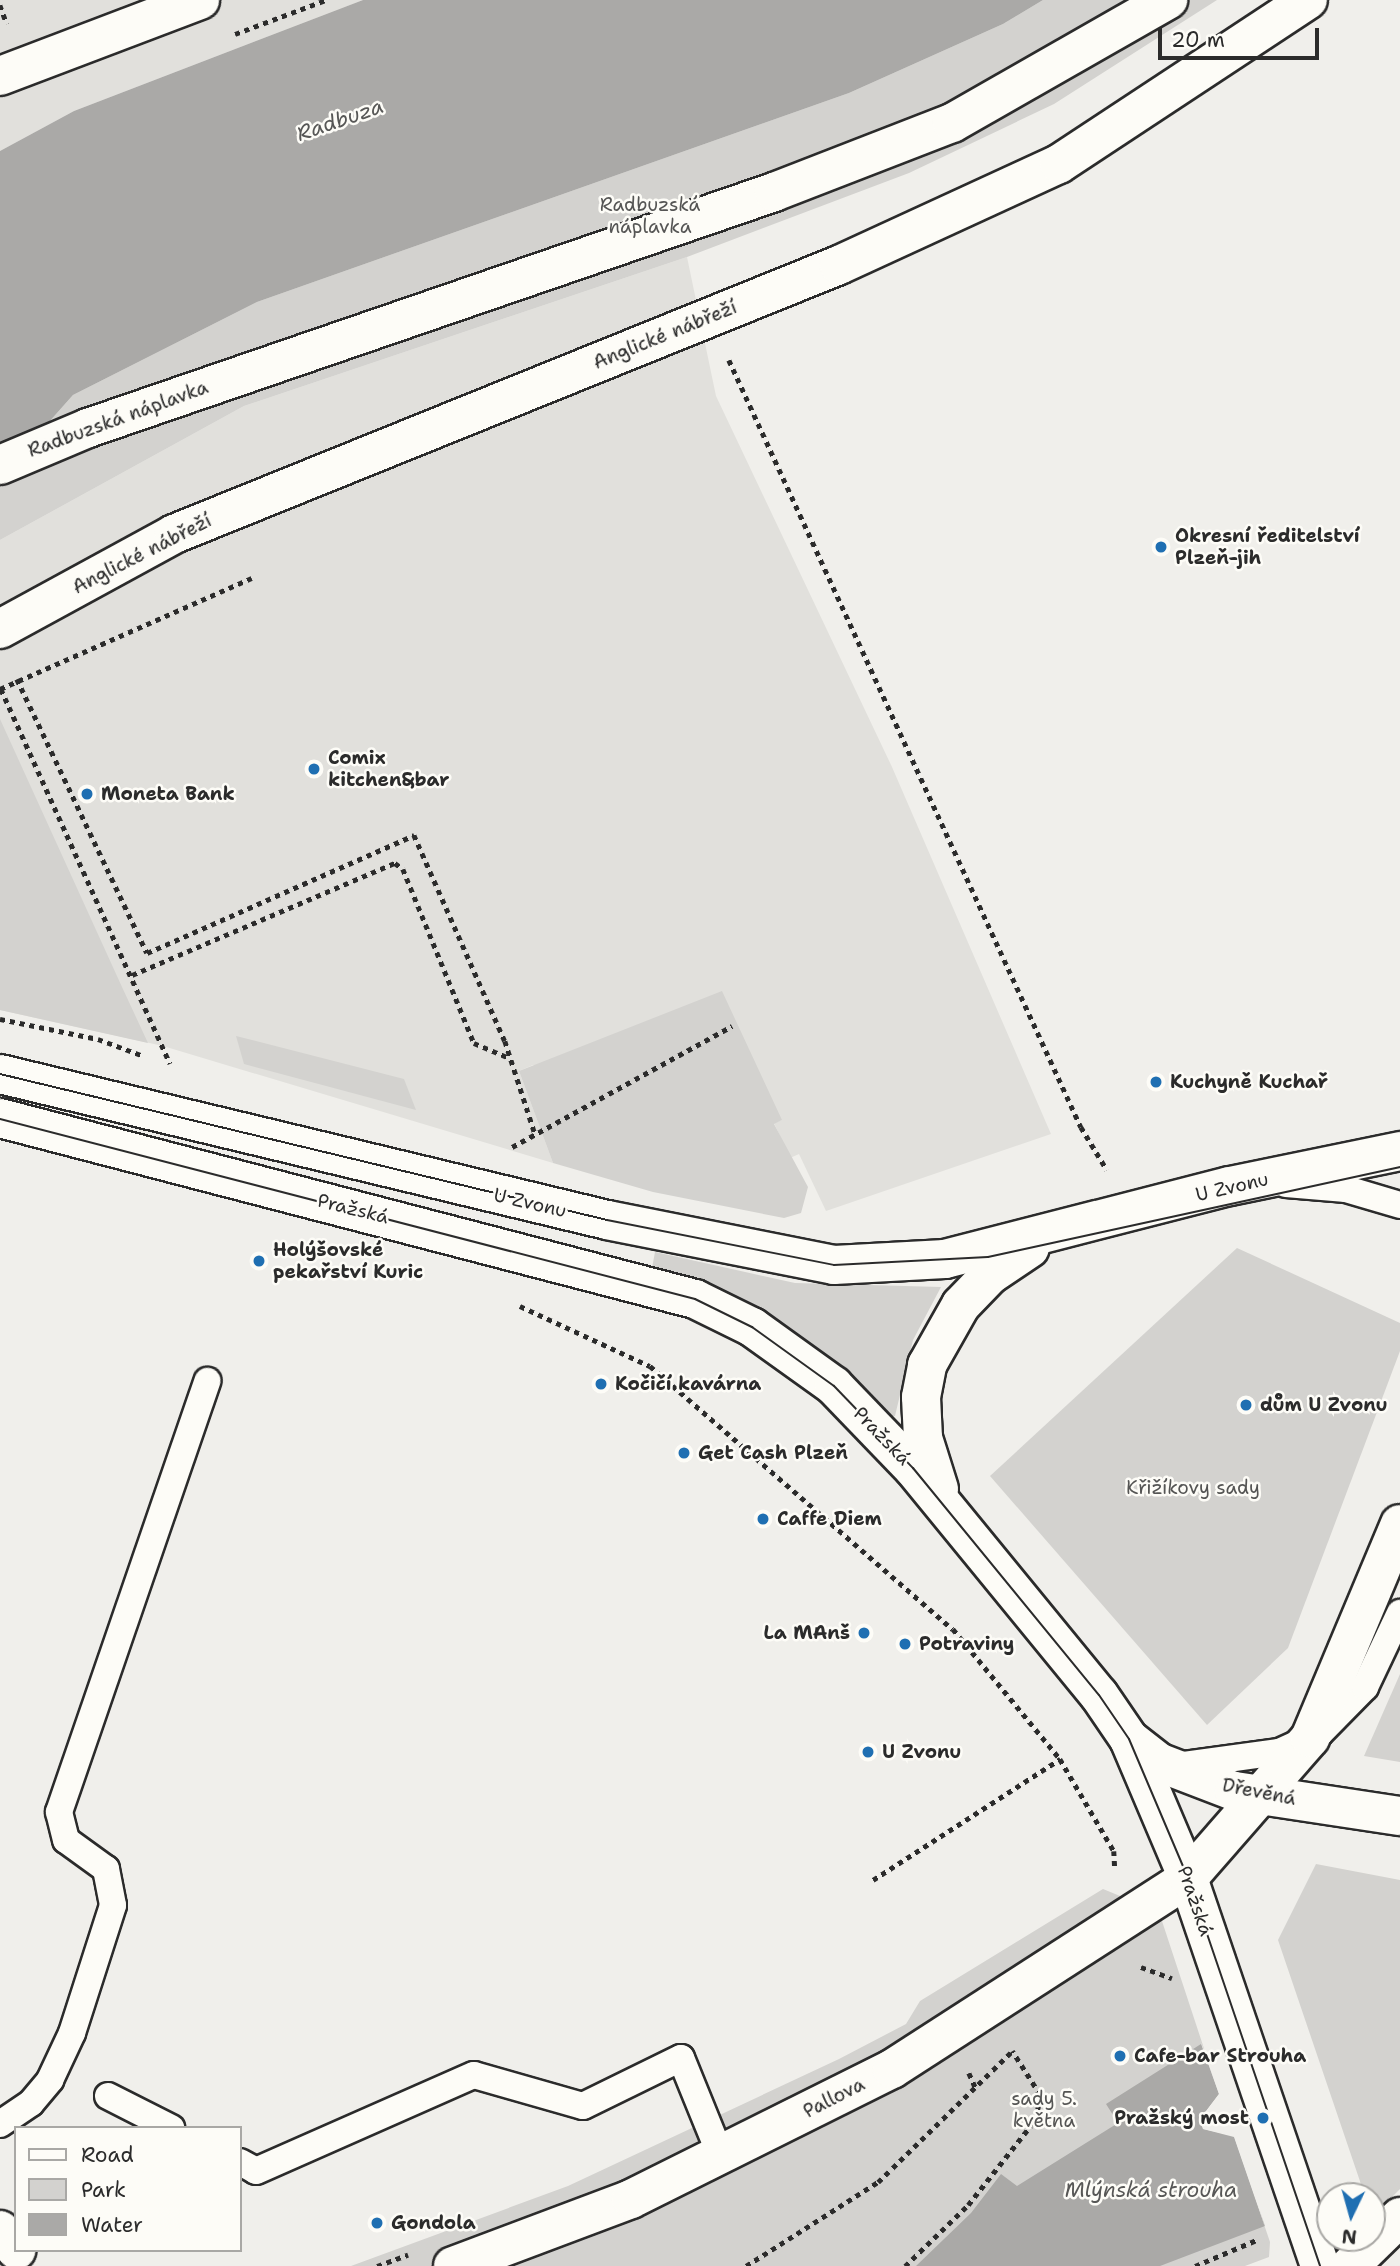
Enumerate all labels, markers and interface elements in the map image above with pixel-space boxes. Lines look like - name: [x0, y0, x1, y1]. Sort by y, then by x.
- scale bar: [1162, 14, 1323, 58]
- text: 20 m: [1171, 26, 1225, 54]
- water label: Radbuza: [293, 93, 387, 147]
- park label: Radbuzská náplavka: [600, 194, 700, 238]
- street label: Anglické nábřeží: [590, 296, 740, 374]
- street label: Radbuzská náplavka: [25, 376, 211, 462]
- street label: Anglické nábřeží: [69, 509, 215, 599]
- place label: Okresní ředitelství Plzeň-jih: [1175, 525, 1360, 569]
- marker: Okresní ředitelství Plzeň-jih: [1153, 539, 1169, 555]
- place label: Comix kitchen&bar: [328, 747, 449, 791]
- marker: Comix kitchen&bar: [306, 761, 322, 777]
- place label: Moneta Bank: [101, 783, 235, 805]
- marker: Moneta Bank: [79, 786, 95, 802]
- place label: Kuchyně Kuchař: [1170, 1071, 1328, 1093]
- marker: Kuchyně Kuchař: [1148, 1074, 1164, 1090]
- street label: U Zvonu: [1193, 1168, 1271, 1206]
- street label: U Zvonu: [491, 1184, 569, 1222]
- street label: Pražská: [315, 1189, 391, 1229]
- place label: Holýšovské pekařství Kuric: [273, 1239, 423, 1283]
- marker: Holýšovské pekařství Kuric: [251, 1253, 267, 1269]
- place label: Kočičí kavárna: [615, 1373, 761, 1395]
- marker: Kočičí kavárna: [593, 1376, 609, 1392]
- place label: dům U Zvonu: [1260, 1394, 1387, 1416]
- marker: dům U Zvonu: [1238, 1397, 1254, 1413]
- street label: Pražská: [849, 1402, 915, 1470]
- place label: Get Cash Plzeň: [698, 1442, 848, 1464]
- marker: Get Cash Plzeň: [676, 1445, 692, 1461]
- park label: Křižíkovy sady: [1126, 1477, 1260, 1499]
- place label: Caffe Diem: [777, 1508, 882, 1530]
- marker: Caffe Diem: [755, 1511, 771, 1527]
- place label: La MAnš: [764, 1622, 850, 1644]
- marker: La MAnš: [856, 1625, 872, 1641]
- place label: Potraviny: [919, 1633, 1014, 1655]
- marker: Potraviny: [897, 1636, 913, 1652]
- place label: U Zvonu: [882, 1741, 961, 1763]
- marker: U Zvonu: [860, 1744, 876, 1760]
- street label: Dřevěná: [1220, 1774, 1298, 1810]
- street label: Pražská: [1172, 1863, 1218, 1939]
- place label: Cafe-bar Strouha: [1134, 2045, 1306, 2067]
- marker: Cafe-bar Strouha: [1112, 2048, 1128, 2064]
- street label: Pallova: [800, 2073, 868, 2123]
- park label: sady 5. května: [1011, 2088, 1077, 2132]
- place label: Pražský most: [1114, 2107, 1249, 2129]
- marker: Pražský most: [1255, 2110, 1271, 2126]
- legend: [14, 2126, 242, 2252]
- text: Road: [81, 2141, 134, 2169]
- text: Park: [81, 2176, 126, 2204]
- water label: Mlýnská strouha: [1065, 2177, 1237, 2203]
- north arrow: [1316, 2182, 1386, 2252]
- text: Water: [81, 2211, 143, 2239]
- place label: Gondola: [391, 2212, 476, 2234]
- marker: Gondola: [369, 2215, 385, 2231]
- text: N: [1341, 2223, 1358, 2250]

